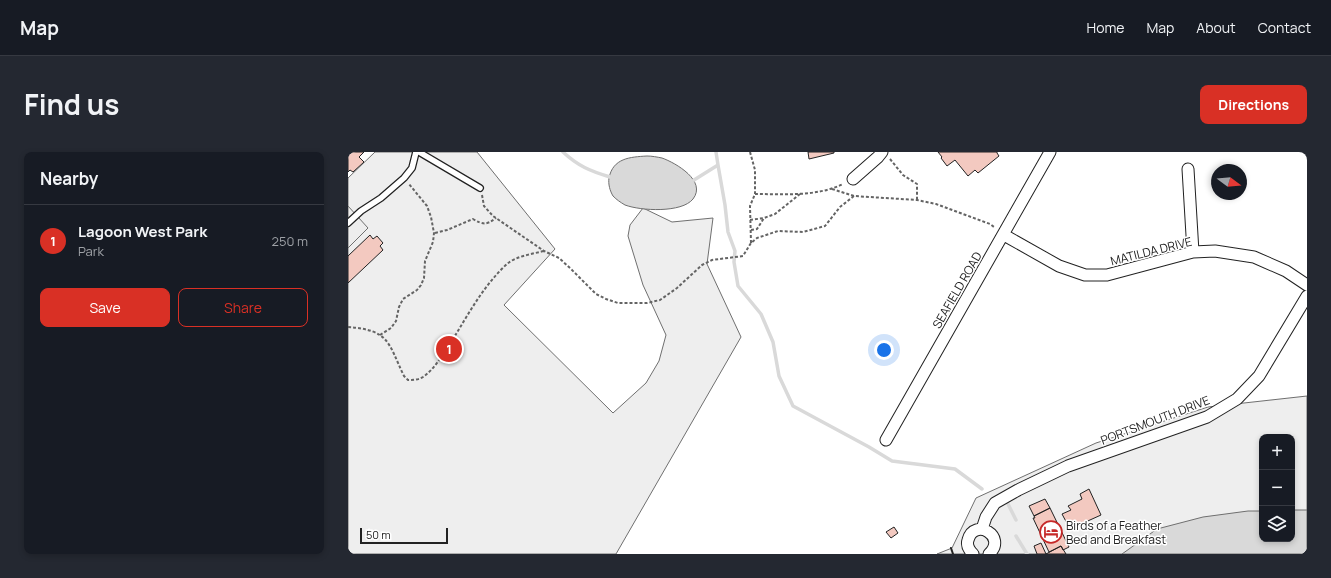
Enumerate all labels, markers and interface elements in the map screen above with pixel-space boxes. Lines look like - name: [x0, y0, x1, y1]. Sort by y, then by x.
- text: Map: [20, 15, 59, 41]
- text: Home: [1087, 18, 1124, 37]
- text: Map: [1146, 18, 1174, 37]
- text: About: [1196, 18, 1236, 37]
- text: Contact: [1258, 18, 1311, 37]
- text: Find us: [24, 85, 119, 123]
- button: Directions: [1200, 85, 1307, 124]
- north arrow: [1211, 164, 1247, 200]
- text: Nearby: [40, 167, 98, 190]
- text: Lagoon West Park: [78, 221, 207, 242]
- text: 1: [50, 232, 56, 250]
- text: 250 m: [272, 232, 308, 250]
- street label: MATILDA DRIVE: [1108, 233, 1194, 269]
- text: Park: [78, 242, 104, 260]
- street label: SEAFIELD ROAD: [928, 249, 986, 331]
- button: Save: [40, 288, 170, 327]
- button: Share: [178, 288, 308, 327]
- pin: 1: [436, 334, 462, 364]
- your location: [874, 340, 894, 360]
- street label: PORTSMOUTH DRIVE: [1098, 391, 1212, 449]
- map controls: [1259, 434, 1295, 542]
- button: +: [1259, 434, 1295, 470]
- button: −: [1259, 470, 1295, 506]
- button: layers: [1259, 506, 1295, 542]
- place label: Birds of a Feather Bed and Breakfast: [1066, 517, 1166, 548]
- hotel icon: Birds of a Feather Bed and Breakfast: [1038, 519, 1064, 545]
- scale bar: [360, 526, 448, 545]
- text: 50 m: [366, 527, 391, 542]

